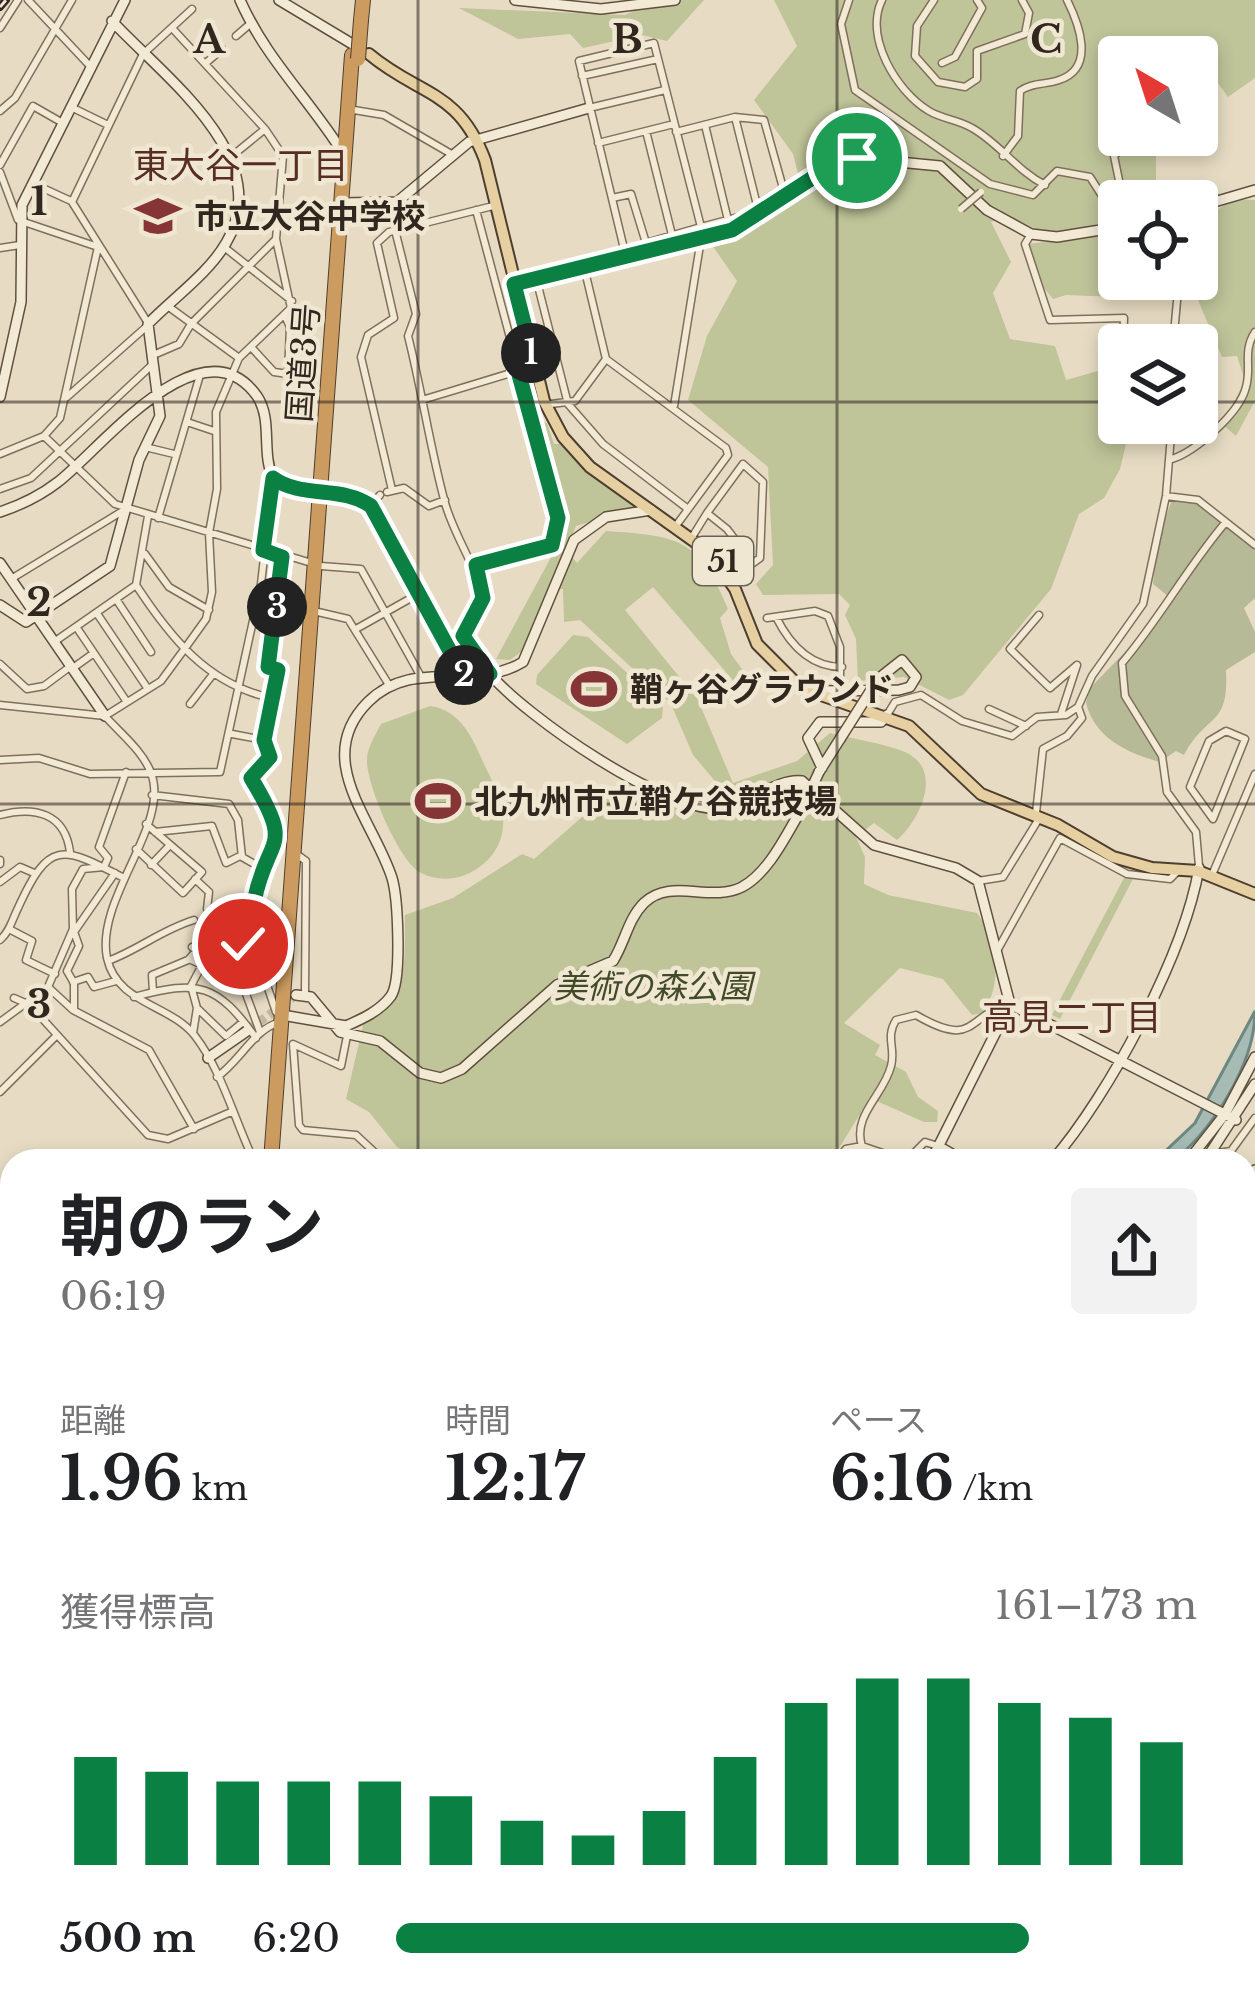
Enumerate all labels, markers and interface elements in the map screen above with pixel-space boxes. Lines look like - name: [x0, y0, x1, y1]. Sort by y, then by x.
- text: A: [192, 15, 226, 64]
- text: B: [611, 15, 643, 64]
- text: C: [1030, 15, 1062, 64]
- north arrow: [1098, 36, 1218, 156]
- map controls: [1098, 36, 1218, 444]
- pin: [806, 107, 908, 209]
- icon: arrive: [824, 125, 890, 191]
- district label: 東大谷一丁目: [133, 143, 349, 188]
- text: 1: [30, 177, 48, 226]
- button: locate: [1098, 180, 1218, 300]
- school or university icon: 市立大谷中学校: [133, 191, 183, 241]
- place label: 市立大谷中学校: [194, 196, 425, 237]
- street label: 国道3号: [278, 302, 328, 424]
- pin: 1: [501, 323, 561, 383]
- button: layers: [1098, 324, 1218, 444]
- text: 1: [524, 332, 538, 373]
- road number: 51: [693, 537, 753, 585]
- pin: 3: [247, 577, 307, 637]
- text: 2: [26, 578, 52, 627]
- text: 3: [266, 586, 288, 627]
- pin: 2: [434, 645, 494, 705]
- text: 2: [453, 654, 475, 695]
- sports icon: 鞘ヶ谷グラウンド: [569, 664, 619, 714]
- place label: 鞘ヶ谷グラウンド: [630, 669, 894, 710]
- sports icon: 北九州市立鞘ケ谷競技場: [413, 776, 463, 826]
- place label: 北九州市立鞘ケ谷競技場: [474, 781, 837, 822]
- pin: [192, 893, 294, 995]
- icon: check: [210, 911, 276, 977]
- park label: 美術の森公園: [554, 966, 756, 1007]
- text: 3: [27, 980, 51, 1029]
- district label: 高見二丁目: [982, 995, 1162, 1040]
- text: 朝のラン: [60, 1186, 324, 1268]
- button: share: [1071, 1188, 1197, 1314]
- text: 06:19: [60, 1272, 167, 1321]
- text: 距離: [60, 1400, 126, 1441]
- text: 時間: [445, 1400, 511, 1441]
- text: ペース: [830, 1400, 927, 1441]
- text: 1.96: [60, 1442, 183, 1516]
- text: 12:17: [445, 1442, 584, 1516]
- text: 6:16: [830, 1442, 954, 1516]
- text: km: [183, 1468, 248, 1509]
- text: /km: [954, 1468, 1033, 1509]
- text: 161–173 m: [995, 1581, 1197, 1630]
- text: 獲得標高: [60, 1588, 216, 1637]
- text: 500 m: [60, 1914, 196, 1963]
- text: 6:20: [252, 1914, 340, 1963]

